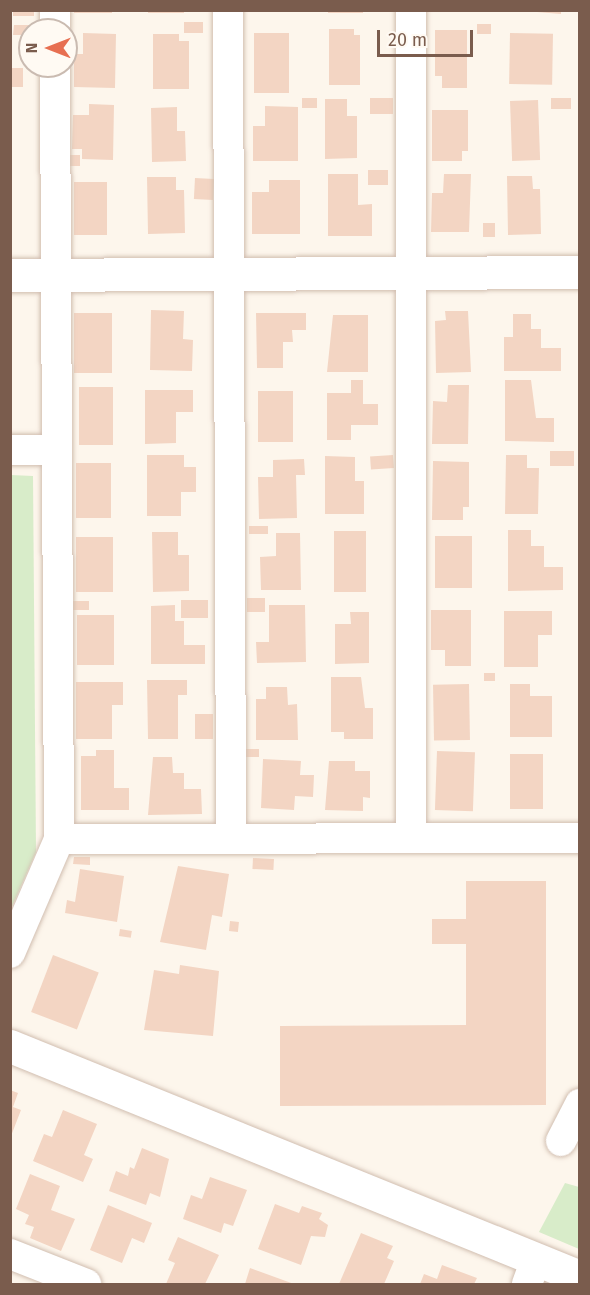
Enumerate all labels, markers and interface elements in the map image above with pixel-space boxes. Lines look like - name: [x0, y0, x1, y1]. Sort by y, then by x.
- north arrow: [18, 18, 78, 78]
- scale bar: [380, 18, 476, 56]
- text: 20 m: [388, 29, 427, 51]
- text: N: [22, 43, 41, 53]

